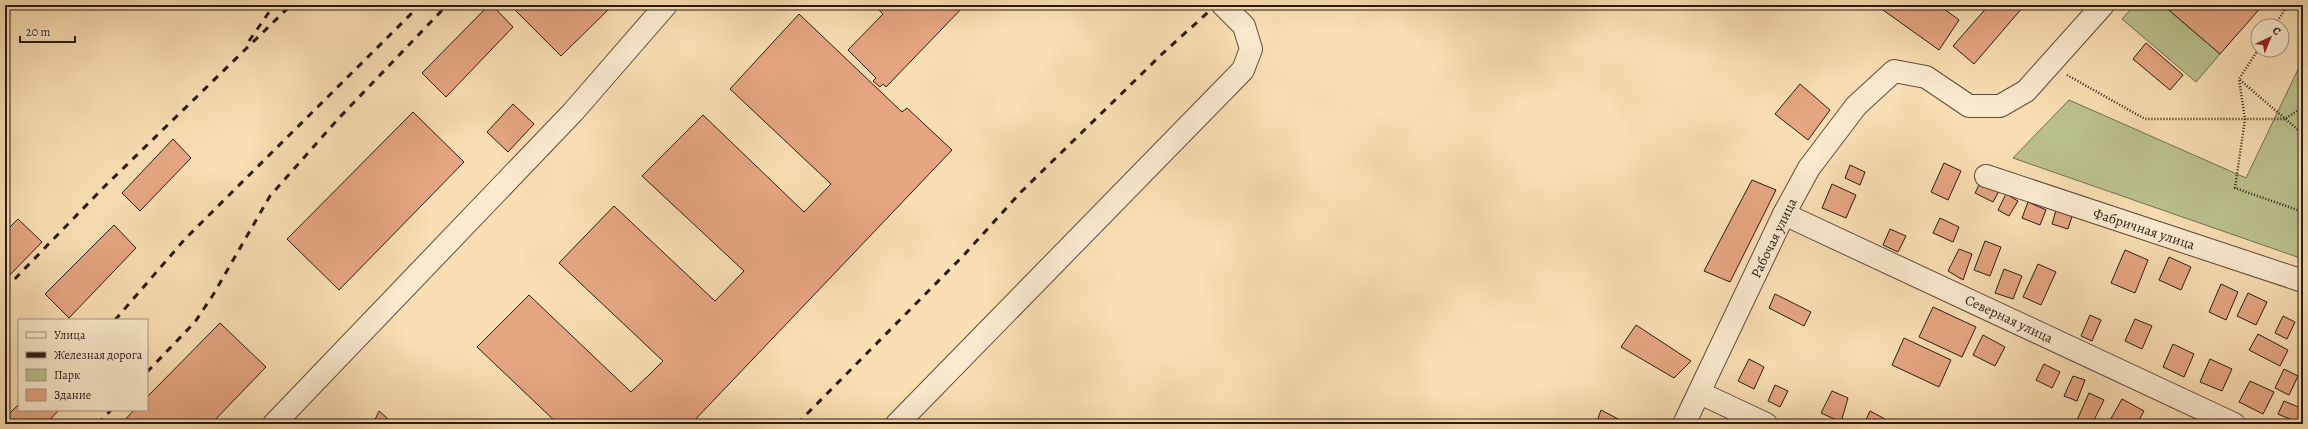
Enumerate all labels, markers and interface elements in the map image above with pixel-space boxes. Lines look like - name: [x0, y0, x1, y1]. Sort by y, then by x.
- scale bar: [20, 18, 75, 44]
- north arrow: [2250, 18, 2290, 58]
- text: С: [2269, 23, 2284, 39]
- text: 20 m: [26, 24, 50, 40]
- street label: Рабочая улица: [1746, 194, 1802, 281]
- street label: Фабричная улица: [2091, 204, 2198, 255]
- street label: Северная улица: [1962, 290, 2057, 348]
- legend: [18, 319, 148, 411]
- text: Улица: [54, 327, 86, 343]
- text: Железная дорога: [54, 347, 143, 363]
- text: Парк: [54, 367, 80, 383]
- text: Здание: [54, 387, 91, 403]

